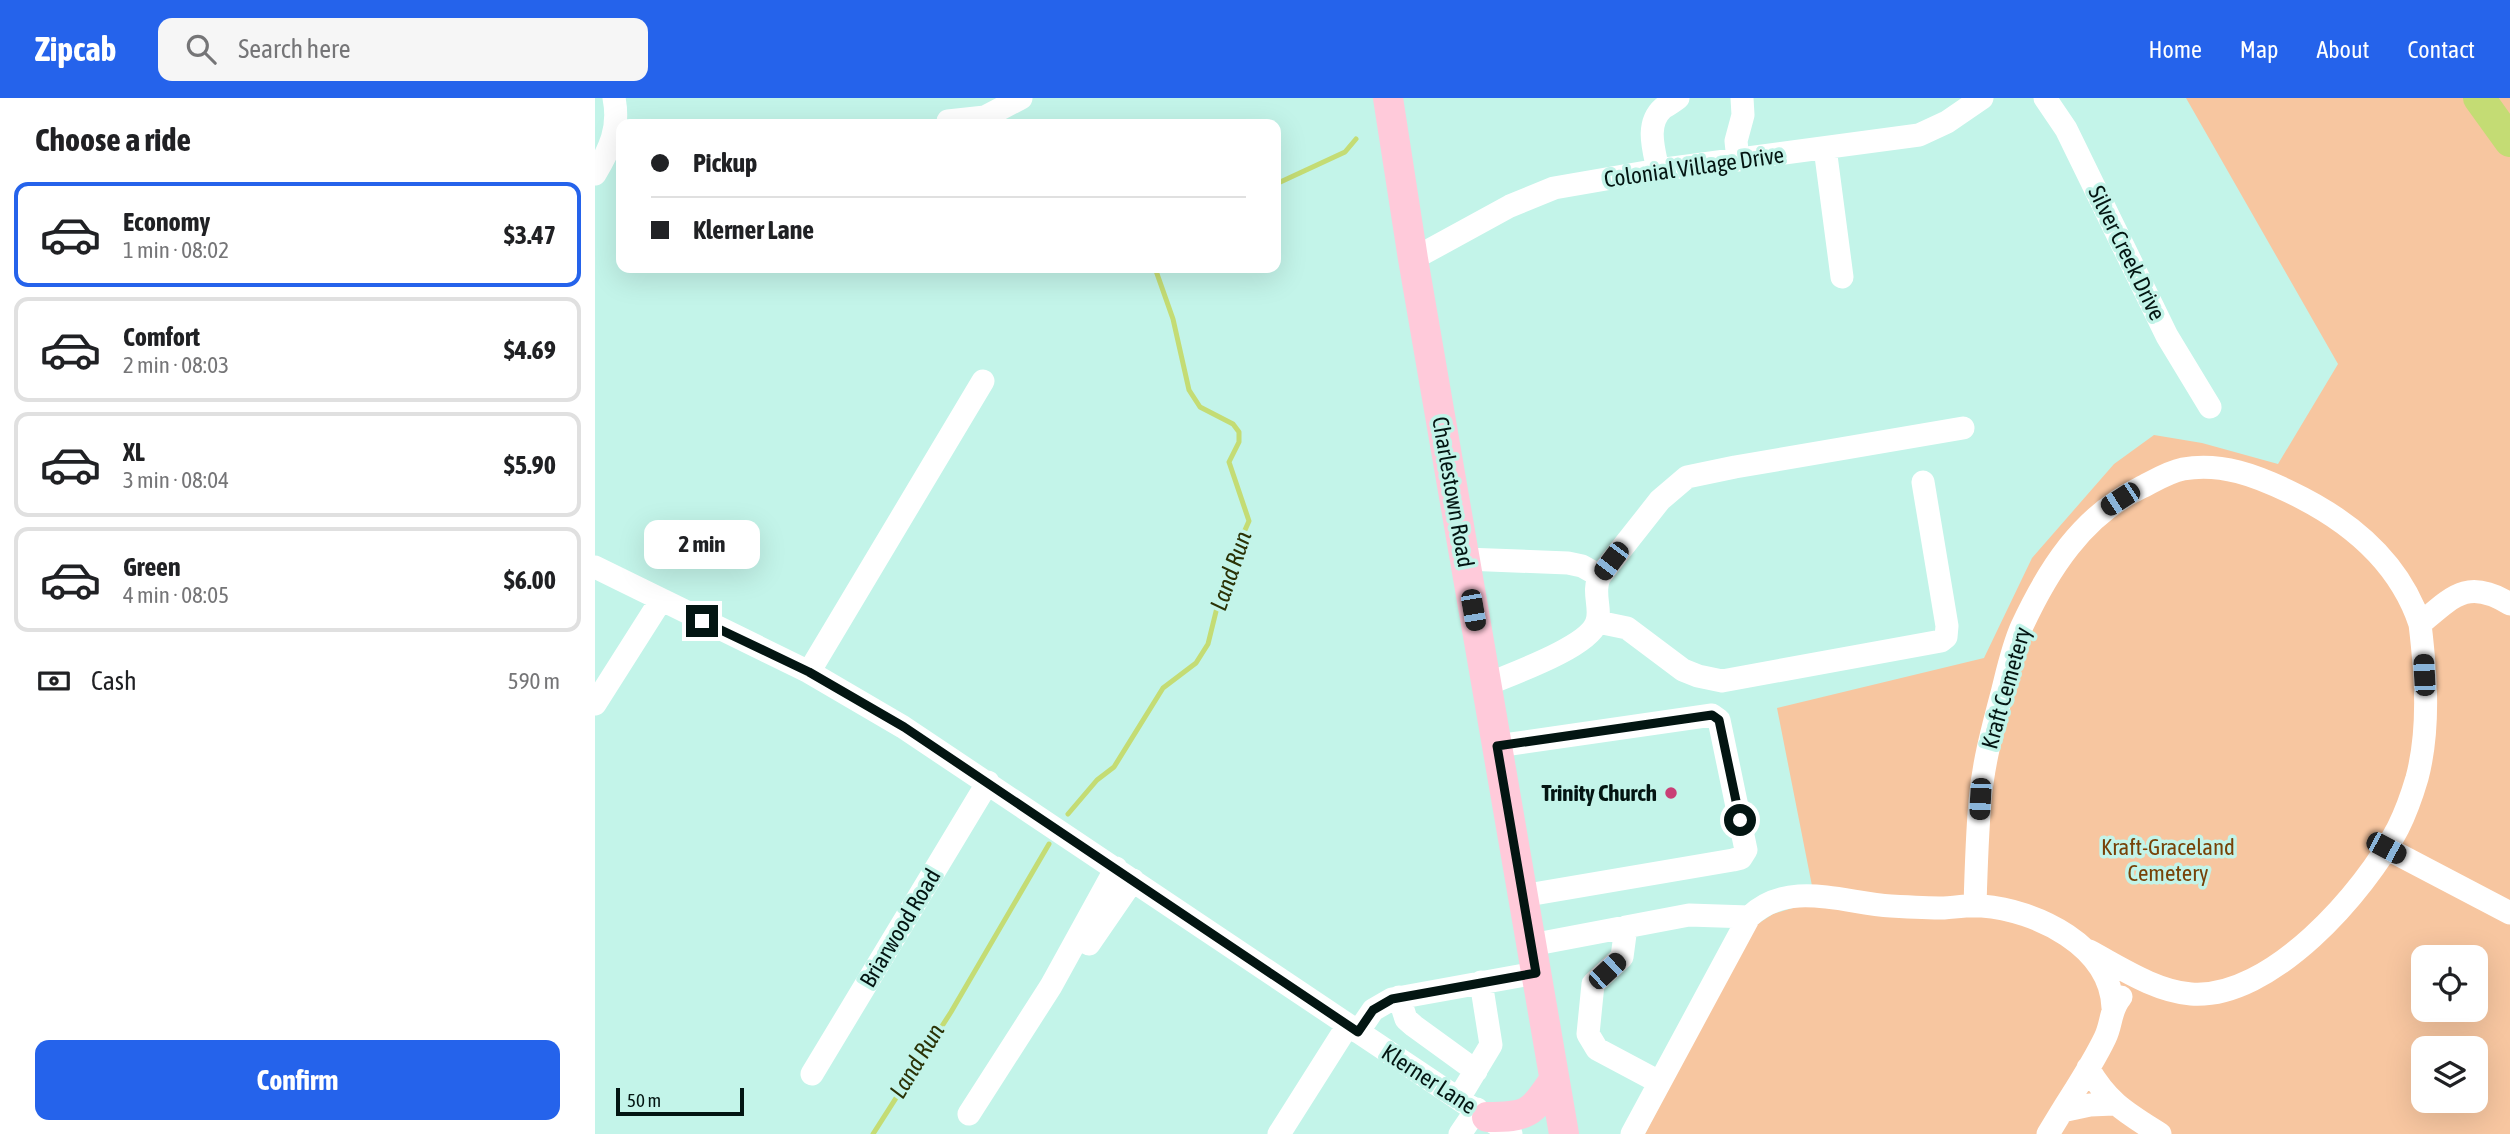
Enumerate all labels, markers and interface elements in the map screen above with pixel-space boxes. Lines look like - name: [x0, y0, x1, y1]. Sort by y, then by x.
- search box: [158, 18, 648, 81]
- text: Zipcab: [35, 30, 116, 68]
- icon: search: [182, 30, 220, 68]
- text: Search here: [238, 34, 350, 64]
- text: Home: [2148, 36, 2202, 63]
- text: Map: [2240, 36, 2278, 63]
- text: About: [2316, 36, 2369, 63]
- text: Contact: [2407, 36, 2475, 63]
- text: Choose a ride: [35, 121, 191, 158]
- street label: Colonial Village Drive: [1602, 142, 1786, 192]
- text: Pickup: [693, 148, 757, 178]
- street label: Silver Creek Drive: [2083, 182, 2171, 324]
- icon: car: [39, 203, 102, 266]
- text: Economy: [123, 207, 210, 237]
- text: Klerner Lane: [693, 215, 814, 245]
- text: $3.47: [504, 220, 556, 250]
- text: 1 min · 08:02: [123, 237, 229, 263]
- icon: car: [39, 318, 102, 381]
- text: Comfort: [123, 322, 200, 352]
- text: $4.69: [504, 335, 556, 365]
- text: 2 min · 08:03: [123, 352, 229, 378]
- street label: Charlestown Road: [1427, 415, 1479, 569]
- icon: car: [39, 433, 102, 496]
- text: XL: [123, 437, 145, 467]
- text: $5.90: [504, 450, 556, 480]
- text: 3 min · 08:04: [123, 467, 229, 493]
- car: [2097, 479, 2144, 519]
- callout: 2 min: [644, 519, 760, 568]
- water label: Land Run: [1204, 527, 1257, 614]
- text: 2 min: [679, 531, 725, 557]
- car: [1590, 538, 1633, 584]
- icon: car: [39, 548, 102, 611]
- text: Green: [123, 552, 181, 582]
- text: $6.00: [504, 565, 556, 595]
- text: 4 min · 08:05: [123, 582, 229, 608]
- car: [1460, 587, 1487, 633]
- route end: [686, 605, 718, 637]
- street label: Kraft Cemetery: [1976, 624, 2036, 752]
- car: [2413, 653, 2436, 697]
- icon: cash: [35, 662, 73, 700]
- text: Cash: [91, 666, 137, 696]
- text: 590 m: [508, 668, 560, 694]
- car: [1969, 777, 1992, 821]
- place label: Trinity Church: [1541, 780, 1657, 806]
- marker: Trinity Church: [1663, 785, 1679, 801]
- route start: [1724, 804, 1756, 836]
- car: [2363, 829, 2410, 867]
- park label: Kraft-Graceland Cemetery: [2101, 834, 2235, 886]
- street label: Briarwood Road: [854, 864, 946, 992]
- map controls: [2411, 945, 2488, 1113]
- button: locate: [2411, 945, 2488, 1022]
- car: [1585, 949, 1630, 993]
- water label: Land Run: [884, 1018, 949, 1103]
- button: layers: [2411, 1036, 2488, 1113]
- street label: Klerner Lane: [1377, 1039, 1481, 1119]
- button: Confirm: [35, 1040, 560, 1120]
- scale bar: [616, 1085, 744, 1117]
- text: 50 m: [627, 1089, 661, 1111]

